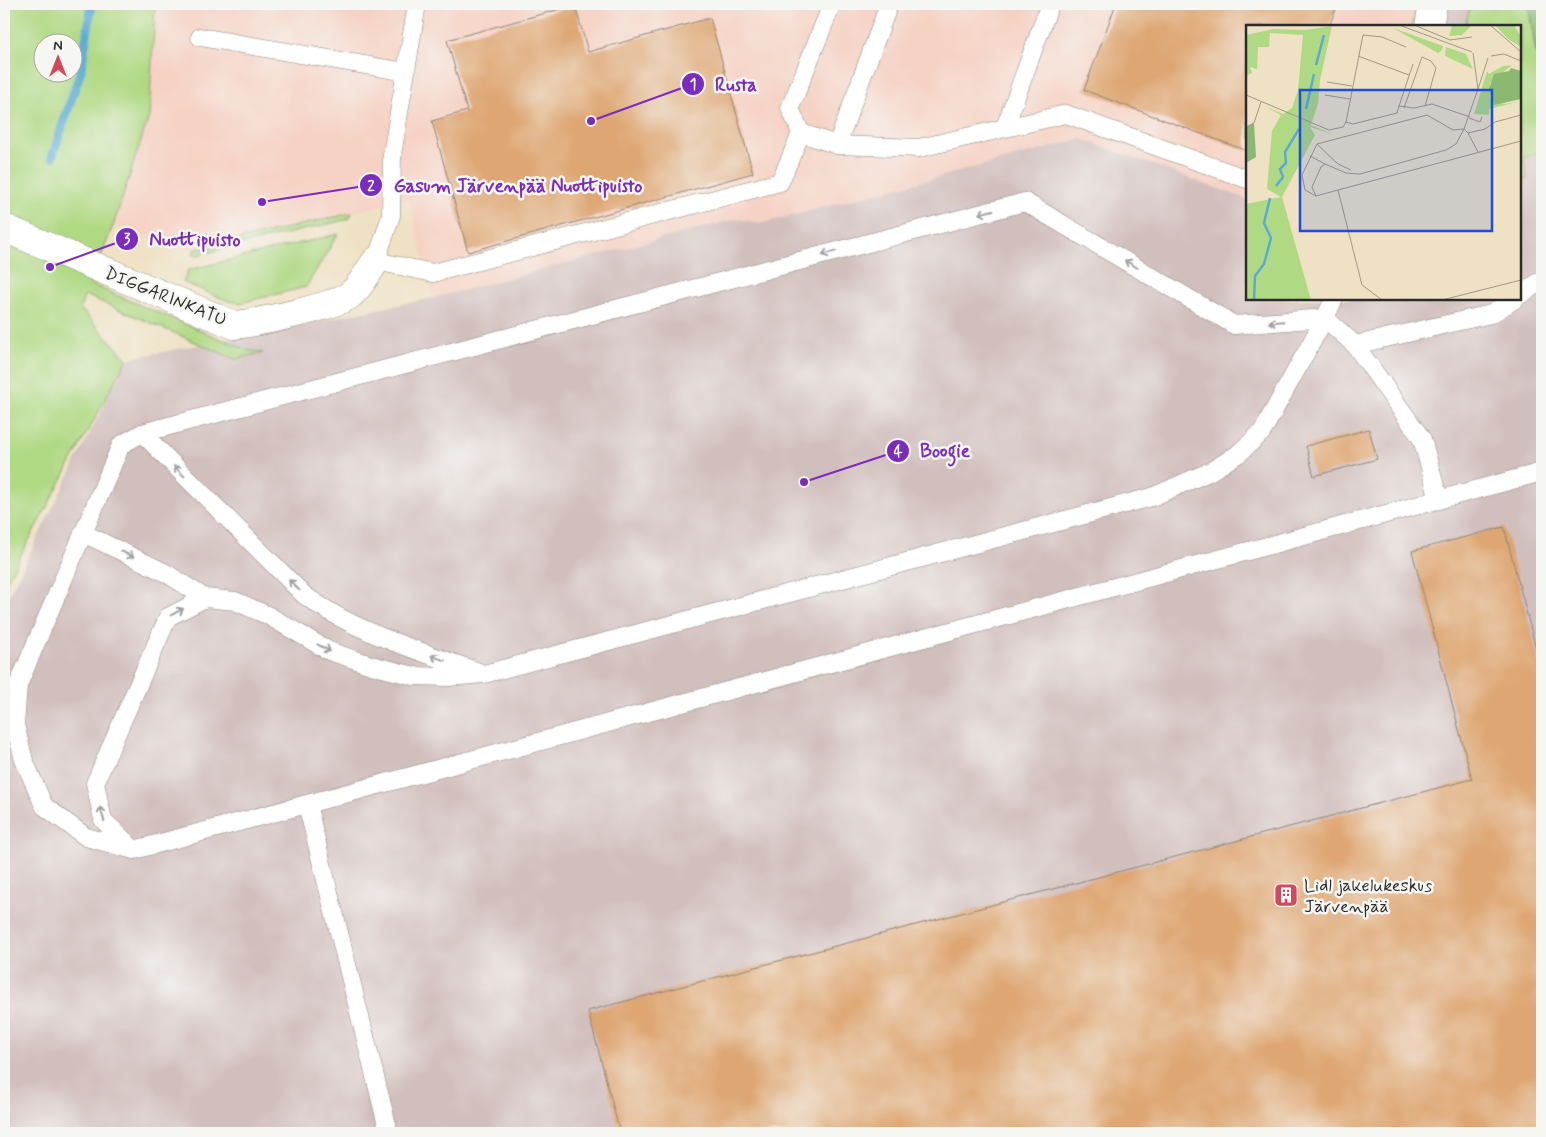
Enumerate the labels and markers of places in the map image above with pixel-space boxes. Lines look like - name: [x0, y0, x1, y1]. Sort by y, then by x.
- callout: Rusta: [680, 67, 767, 101]
- callout: Gasum Järvenpää Nuottipuisto: [359, 168, 652, 202]
- callout: Nuottipuisto: [115, 222, 251, 256]
- callout: Boogie: [885, 434, 980, 468]
- place label: Lidl jakelukeskus Järvenpää: [1304, 874, 1432, 919]
- building icon: Lidl jakelukeskus Järvenpää: [1273, 882, 1299, 908]

